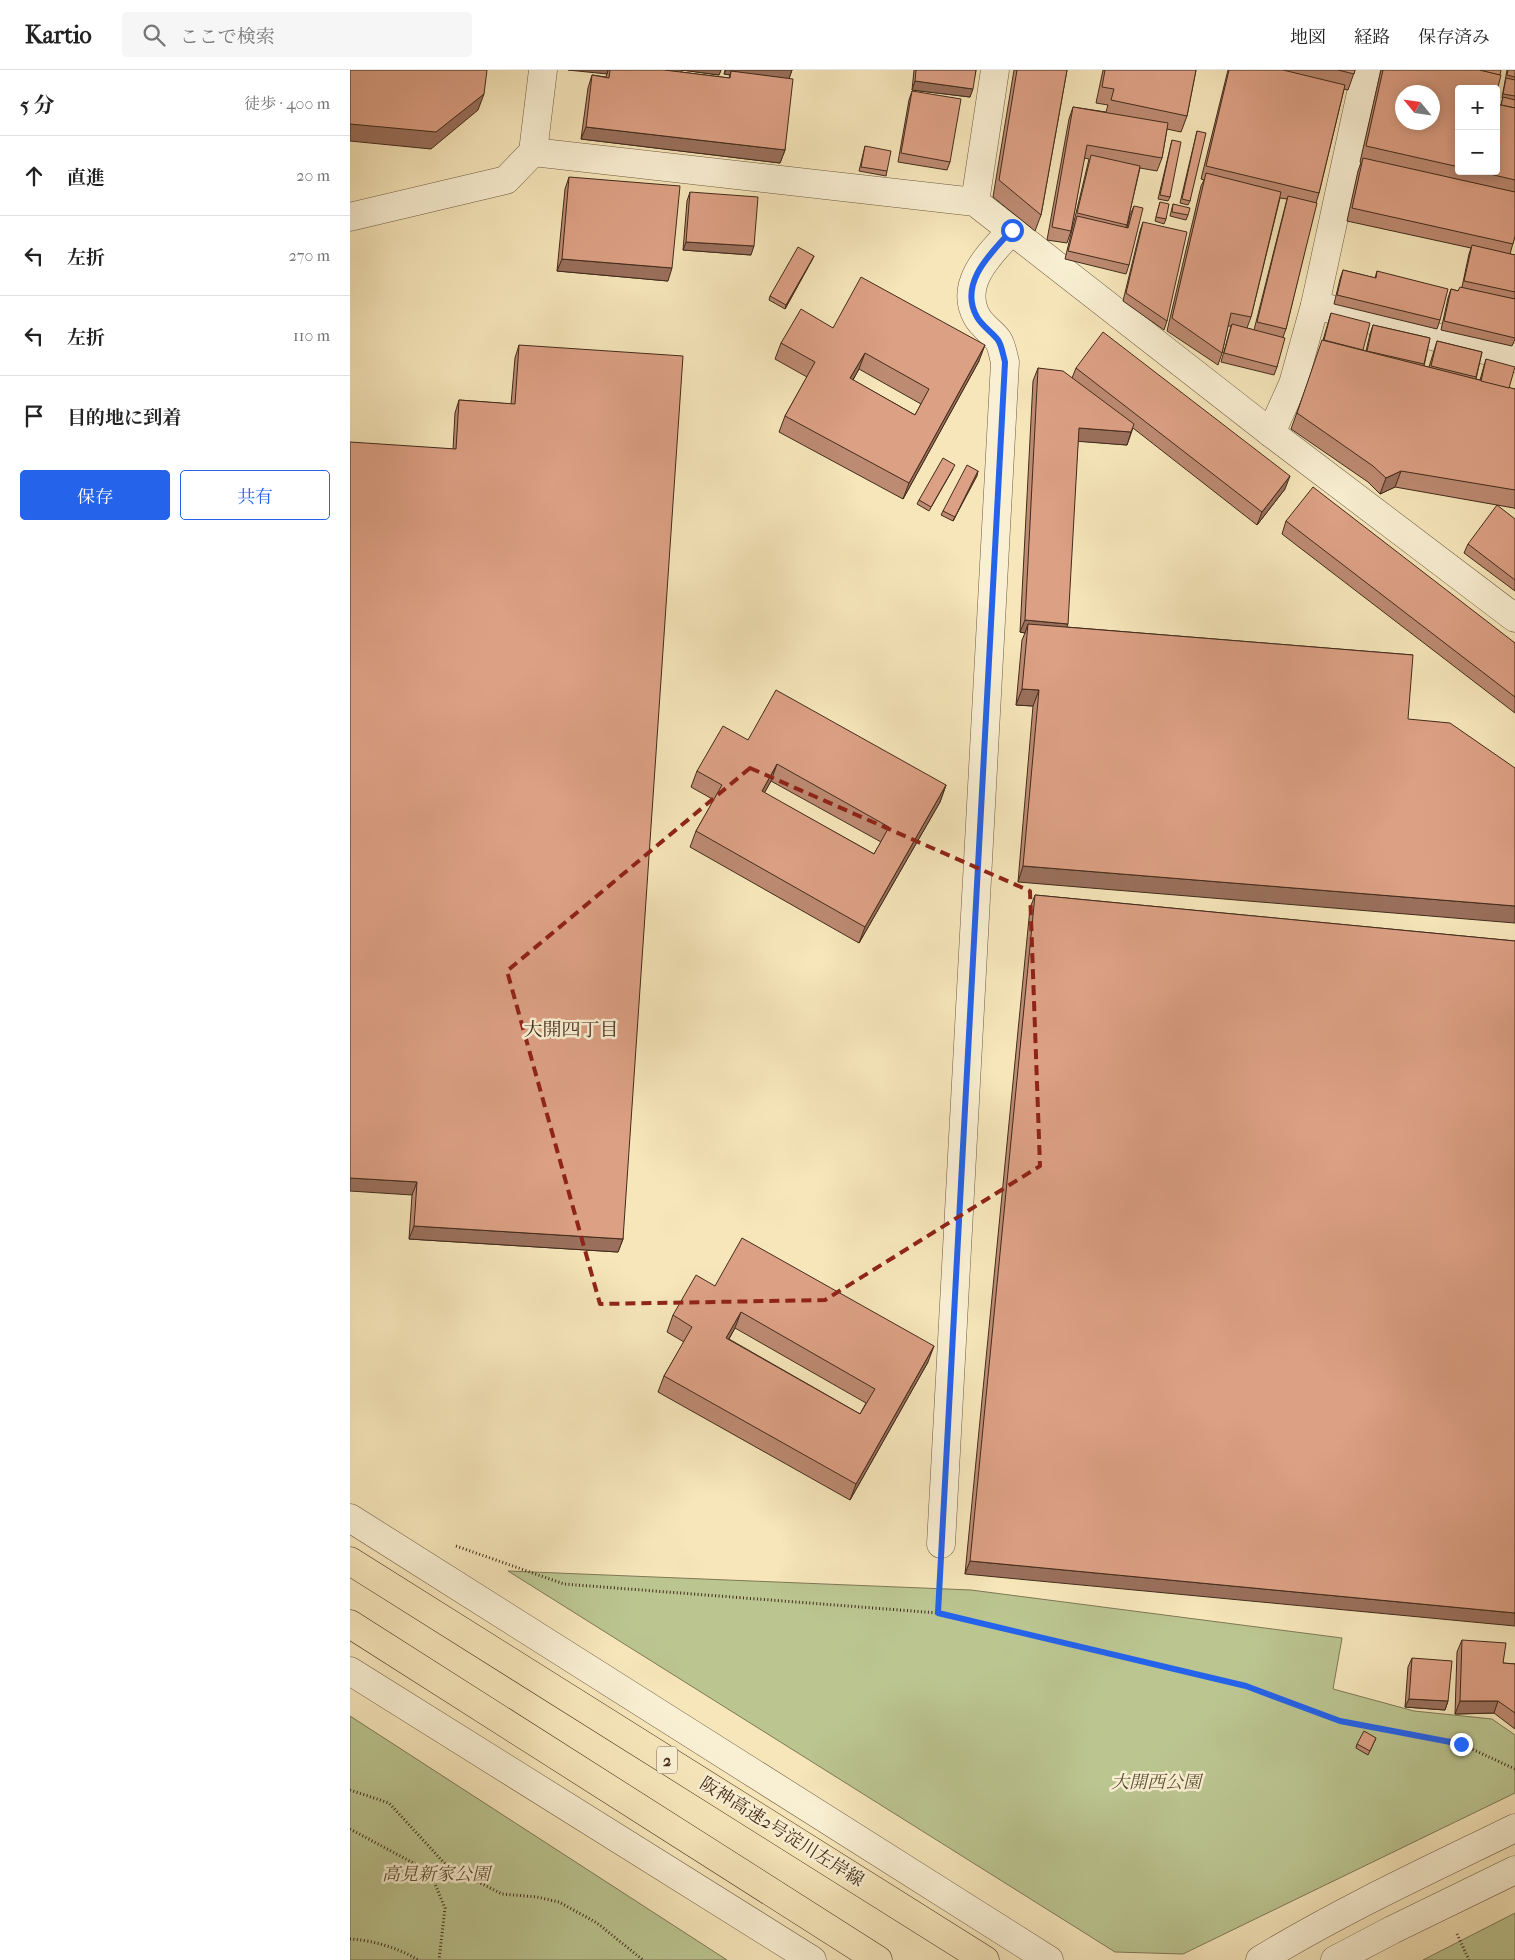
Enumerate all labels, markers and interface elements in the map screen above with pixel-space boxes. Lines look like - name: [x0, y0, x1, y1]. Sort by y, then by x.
- search box: [122, 12, 472, 57]
- text: Kartio: [25, 21, 92, 49]
- icon: search: [140, 21, 168, 49]
- text: ここで検索: [180, 26, 275, 48]
- text: 地図: [1290, 27, 1326, 48]
- text: 経路: [1354, 27, 1390, 48]
- text: 保存済み: [1418, 27, 1490, 48]
- north arrow: [1395, 85, 1440, 130]
- map controls: [1455, 85, 1500, 175]
- button: +: [1455, 85, 1500, 130]
- text: 5 分: [20, 93, 55, 117]
- text: 徒歩 · 400 m: [244, 94, 330, 113]
- button: −: [1455, 130, 1500, 175]
- icon: ahead: [20, 162, 48, 190]
- text: 20 m: [296, 166, 330, 185]
- text: 直進: [67, 167, 105, 189]
- route start: [1001, 219, 1024, 242]
- icon: left: [20, 242, 48, 270]
- text: 270 m: [289, 246, 330, 265]
- text: 左折: [67, 247, 105, 269]
- icon: left: [20, 322, 48, 350]
- text: 110 m: [293, 326, 330, 345]
- text: 左折: [67, 327, 105, 349]
- icon: arrive: [20, 402, 48, 430]
- text: 目的地に到着: [67, 407, 181, 429]
- button: 保存: [20, 470, 170, 520]
- button: 共有: [180, 470, 330, 520]
- district label: 大開四丁目: [523, 1019, 619, 1041]
- route end: [1450, 1733, 1473, 1756]
- road number: 2: [657, 1746, 677, 1774]
- park label: 大開西公園: [1111, 1772, 1204, 1793]
- street label: 阪神高速2号淀川左岸線: [696, 1773, 868, 1891]
- park label: 高見新家公園: [382, 1864, 493, 1885]

